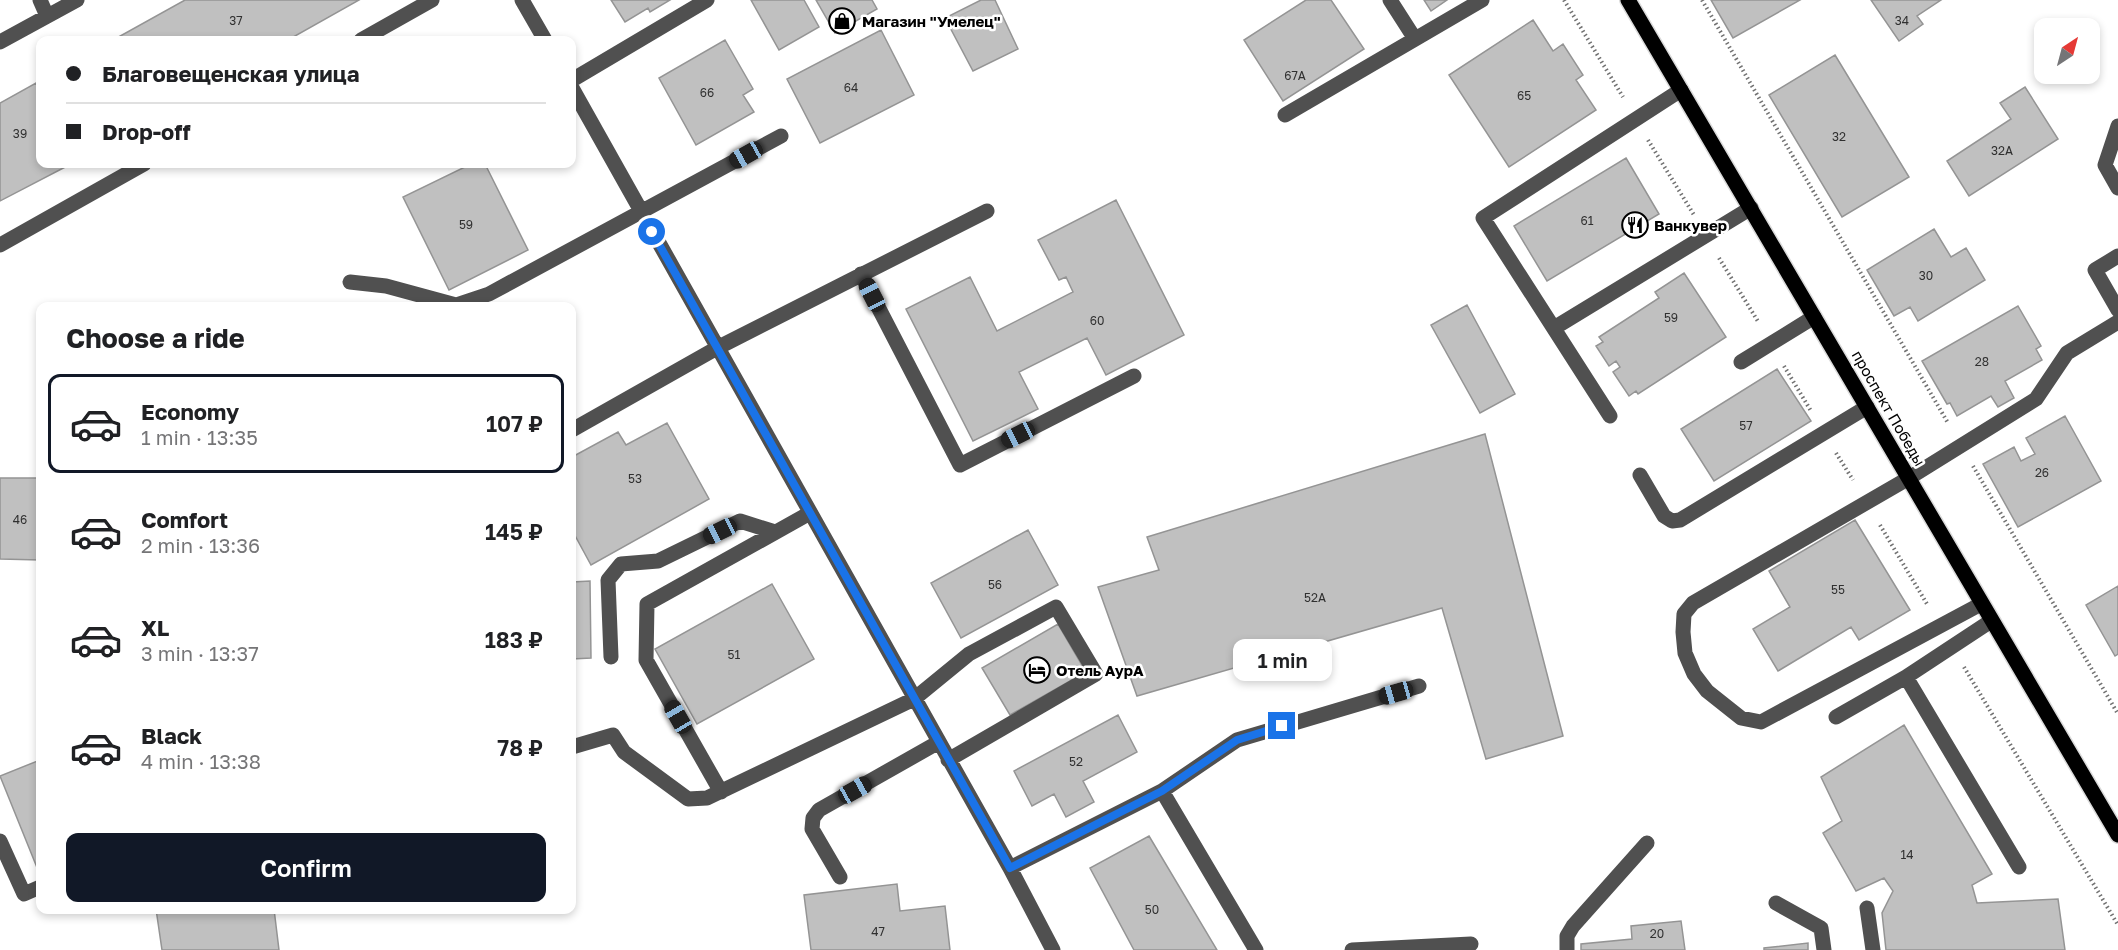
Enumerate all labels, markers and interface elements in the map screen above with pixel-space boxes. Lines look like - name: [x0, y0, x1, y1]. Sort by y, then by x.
- shop icon: Магазин "Умелец": [827, 6, 857, 36]
- place label: Магазин "Умелец": [862, 12, 1001, 30]
- house number: 37: [229, 13, 243, 28]
- house number: 34: [1895, 13, 1909, 28]
- north arrow: [2034, 18, 2100, 84]
- map controls: [2034, 18, 2100, 84]
- text: Благовещенская улица: [102, 60, 359, 87]
- house number: 67А: [1284, 68, 1306, 83]
- house number: 64: [844, 80, 858, 95]
- house number: 66: [700, 85, 714, 100]
- house number: 65: [1517, 88, 1531, 103]
- text: Drop-off: [102, 118, 191, 145]
- house number: 39: [13, 126, 27, 141]
- house number: 32: [1832, 129, 1846, 144]
- car: [726, 138, 766, 172]
- house number: 32А: [1991, 143, 2013, 158]
- restaurant icon: Ванкувер: [1620, 210, 1650, 240]
- house number: 61: [1580, 213, 1594, 228]
- place label: Ванкувер: [1654, 216, 1727, 234]
- house number: 59: [459, 217, 473, 232]
- route start: [638, 218, 665, 245]
- house number: 30: [1919, 268, 1933, 283]
- car: [856, 275, 888, 315]
- house number: 59: [1664, 310, 1678, 325]
- house number: 60: [1090, 313, 1104, 328]
- text: Choose a ride: [66, 322, 245, 354]
- street label: проспект Победы: [1849, 347, 1929, 469]
- house number: 28: [1975, 354, 1989, 369]
- icon: car: [69, 397, 123, 451]
- text: Economy: [141, 398, 239, 425]
- text: 107 ₽: [486, 410, 543, 437]
- house number: 57: [1739, 418, 1753, 433]
- car: [998, 419, 1038, 451]
- text: 1 min · 13:35: [141, 425, 258, 449]
- house number: 26: [2035, 465, 2049, 480]
- house number: 53: [628, 471, 642, 486]
- icon: car: [69, 505, 123, 559]
- text: Comfort: [141, 506, 228, 533]
- house number: 46: [13, 512, 27, 527]
- car: [700, 515, 740, 547]
- text: 145 ₽: [485, 518, 543, 545]
- text: 2 min · 13:36: [141, 533, 260, 557]
- house number: 56: [988, 577, 1002, 592]
- house number: 55: [1831, 582, 1845, 597]
- house number: 52А: [1304, 590, 1326, 605]
- icon: car: [69, 613, 123, 667]
- text: XL: [141, 614, 169, 641]
- text: 183 ₽: [485, 626, 543, 653]
- callout: 1 min: [1232, 639, 1332, 681]
- text: 3 min · 13:37: [141, 641, 259, 665]
- house number: 51: [728, 647, 741, 662]
- text: 1 min: [1257, 648, 1308, 672]
- hotel icon: Отель АурА: [1022, 655, 1052, 685]
- place label: Отель АурА: [1056, 661, 1144, 679]
- car: [1376, 679, 1416, 707]
- car: [661, 697, 695, 737]
- route end: [1268, 712, 1295, 739]
- icon: car: [69, 721, 123, 775]
- text: Black: [141, 722, 202, 749]
- text: 78 ₽: [497, 734, 543, 761]
- text: 4 min · 13:38: [141, 749, 261, 773]
- house number: 52: [1069, 754, 1083, 769]
- car: [835, 773, 875, 807]
- button: Confirm: [66, 833, 546, 902]
- house number: 14: [1900, 847, 1914, 862]
- house number: 50: [1145, 902, 1159, 917]
- house number: 47: [871, 924, 885, 939]
- house number: 20: [1650, 926, 1664, 941]

